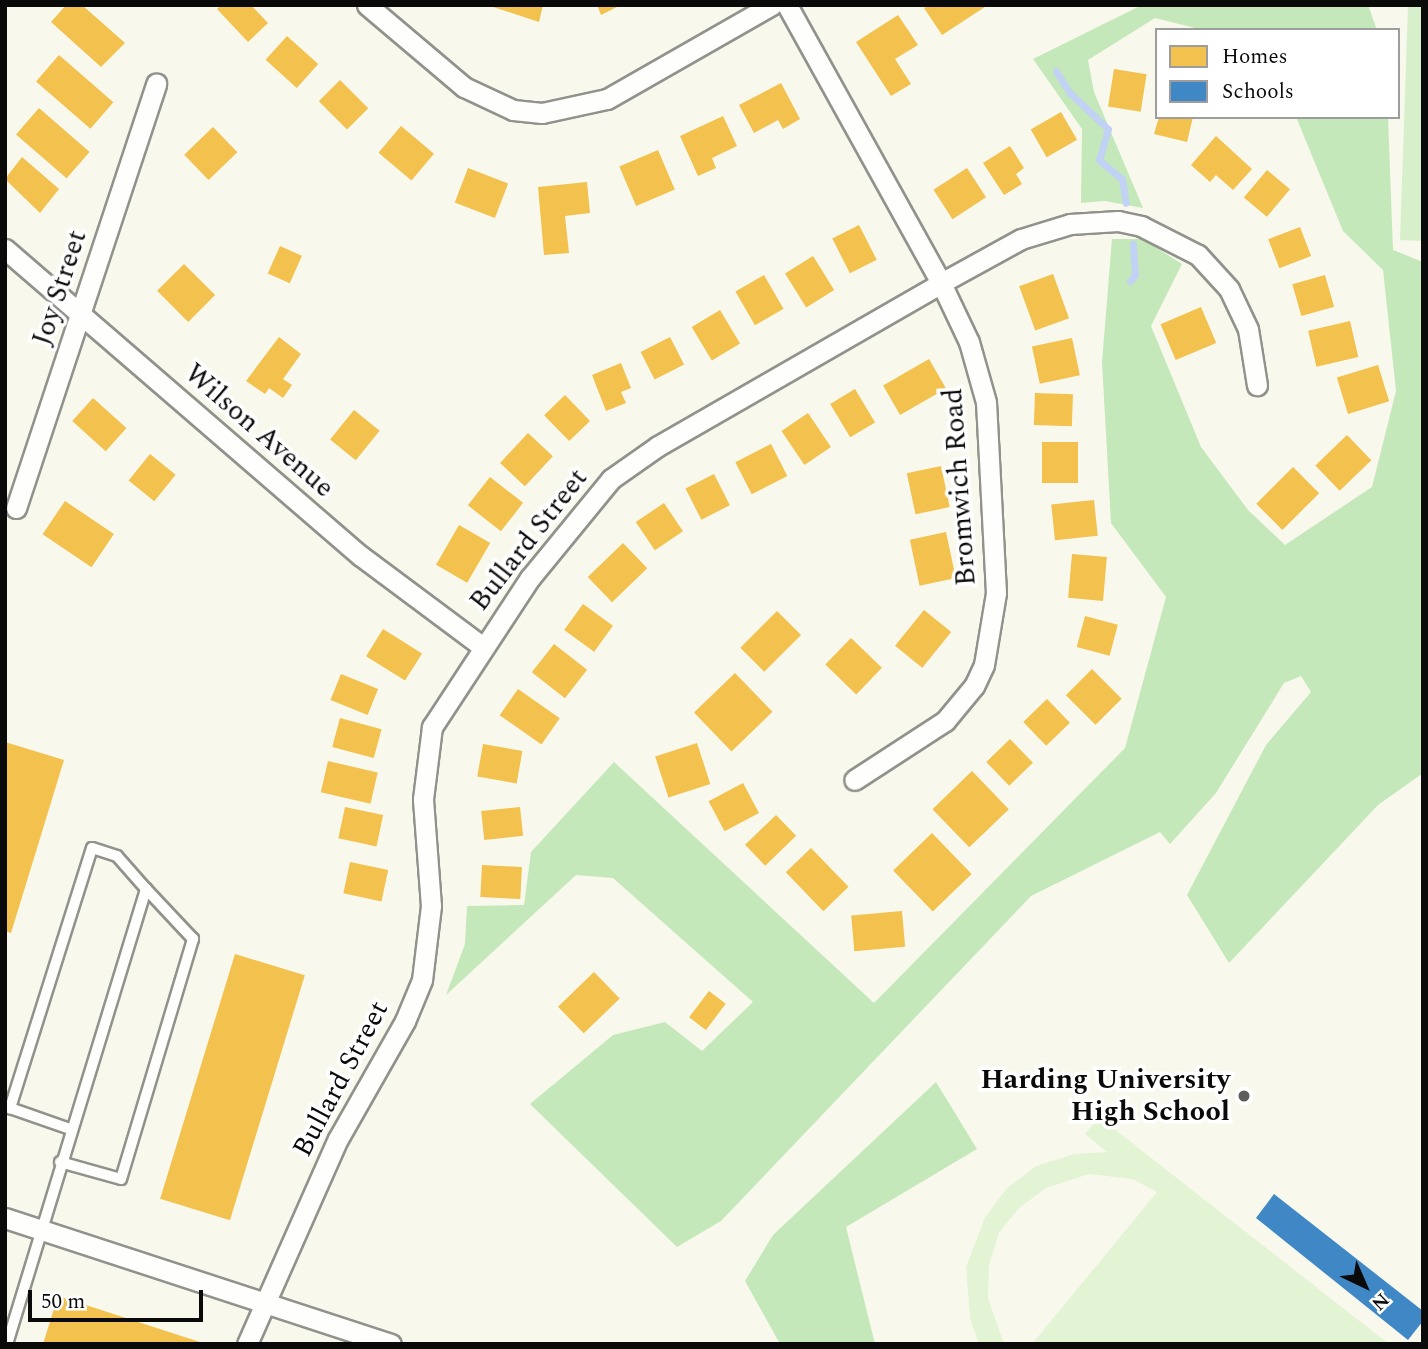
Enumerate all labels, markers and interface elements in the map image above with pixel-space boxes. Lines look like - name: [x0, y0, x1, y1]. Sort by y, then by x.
- legend: [1155, 28, 1400, 119]
- text: Homes: [1222, 41, 1288, 73]
- text: Schools: [1222, 76, 1294, 108]
- street label: Joy Street: [26, 226, 94, 350]
- street label: Wilson Avenue: [177, 357, 341, 505]
- street label: Bromwich Road: [936, 387, 984, 587]
- street label: Bullard Street: [463, 462, 595, 618]
- street label: Bullard Street: [286, 995, 396, 1163]
- place label: Harding University High School: [980, 1063, 1230, 1129]
- marker: Harding University High School: [1236, 1088, 1252, 1104]
- north arrow: [1330, 1251, 1400, 1321]
- scale bar: [32, 1276, 206, 1320]
- text: 50 m: [41, 1286, 85, 1318]
- text: N: [1364, 1286, 1396, 1317]

